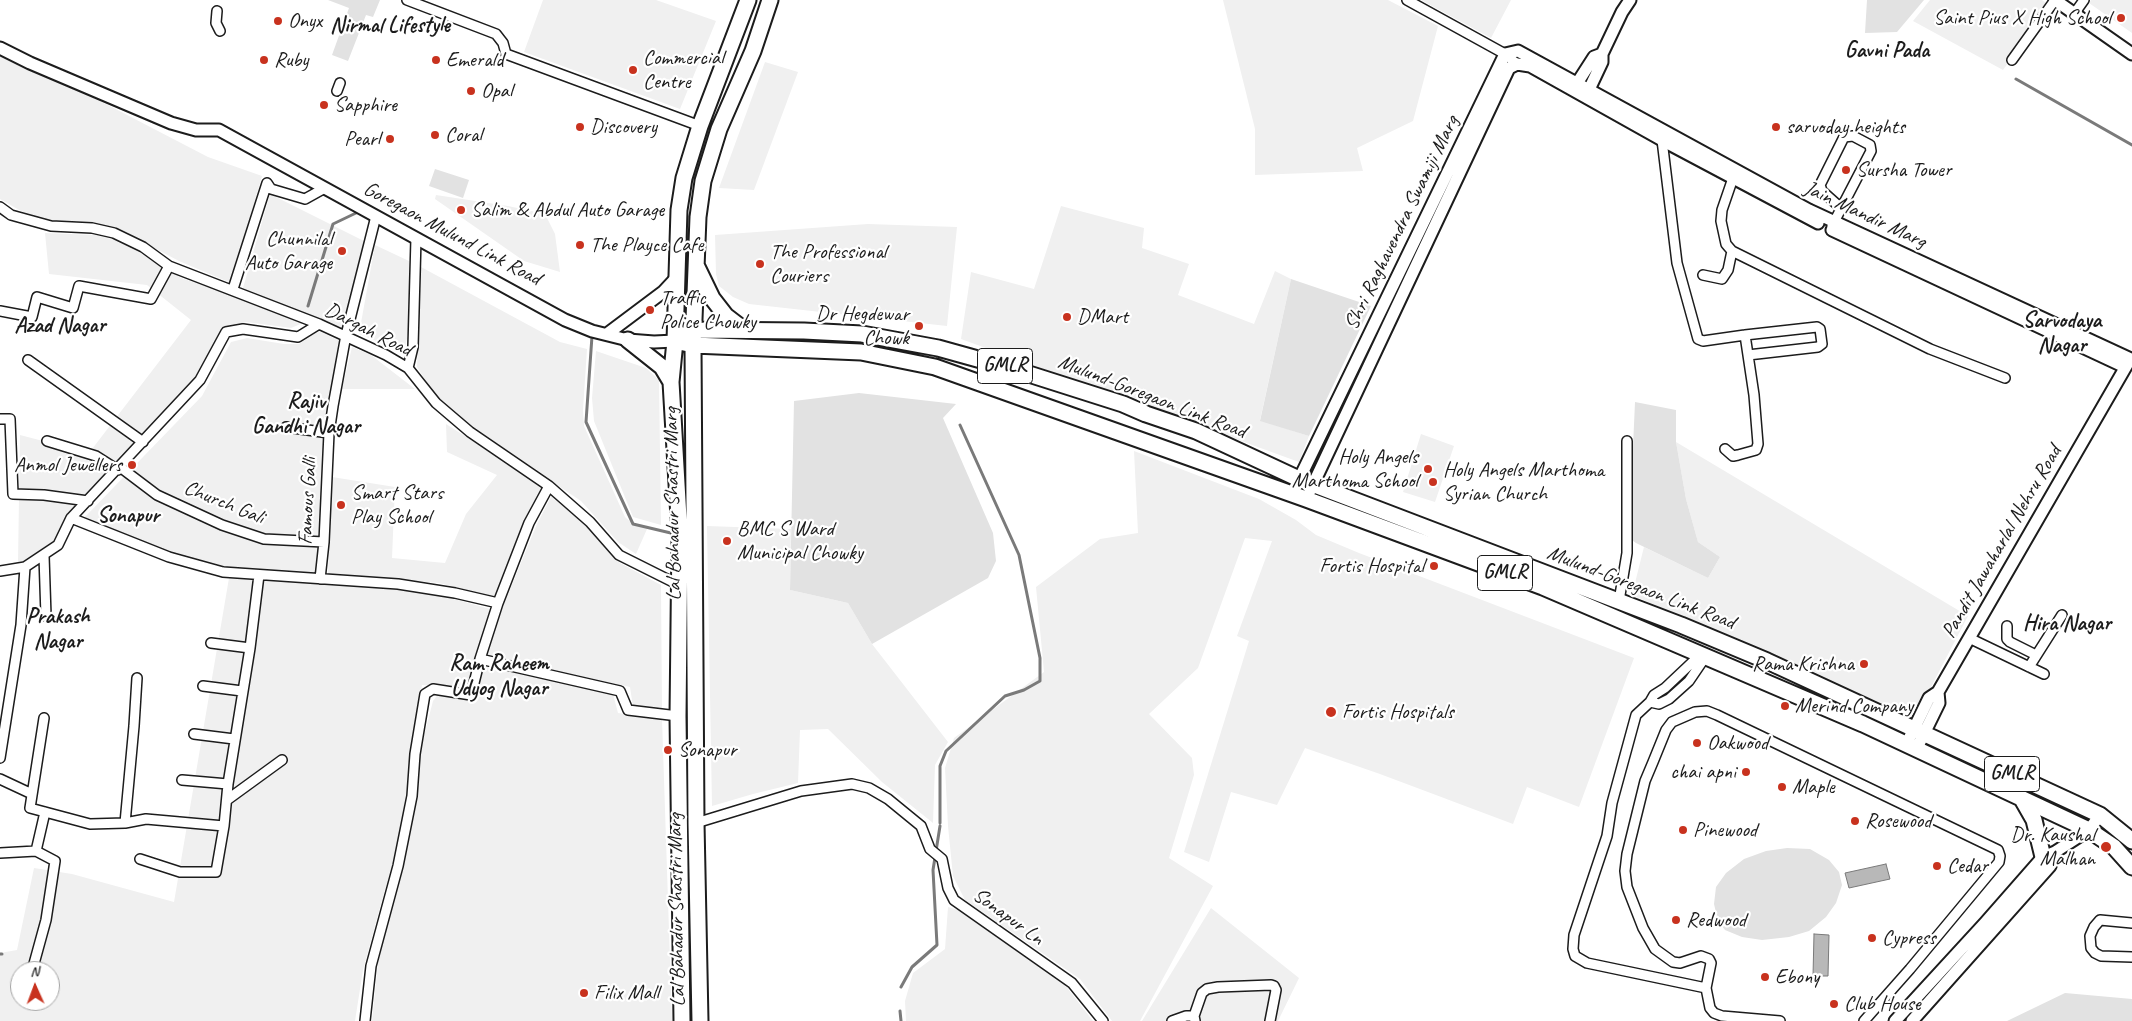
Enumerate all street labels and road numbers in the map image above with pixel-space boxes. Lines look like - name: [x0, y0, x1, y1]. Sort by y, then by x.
- street label: Shri Raghavendra Swamiji Marg: [1339, 112, 1465, 334]
- street label: Jain Mandir Marg: [1800, 176, 1930, 254]
- street label: Goregaon Mulund Link Road: [359, 177, 545, 291]
- street label: Dargah Road: [320, 297, 416, 363]
- road number: GMLR: [978, 348, 1032, 384]
- street label: Mulund-Goregaon Link Road: [1054, 350, 1250, 444]
- street label: Lal Bahadur Shastri Marg: [659, 407, 687, 601]
- street label: Pandit Jawaharlal Nehru Road: [1937, 441, 2067, 643]
- street label: Famous Galli: [293, 457, 323, 545]
- street label: Church Gali: [180, 475, 268, 531]
- street label: Mulund-Goregaon Link Road: [1543, 541, 1739, 635]
- road number: GMLR: [1478, 556, 1532, 590]
- road number: GMLR: [1984, 756, 2040, 792]
- street label: Lal Bahadur Shastri Marg: [663, 813, 691, 1007]
- street label: Sonapur Ln: [968, 883, 1048, 951]

